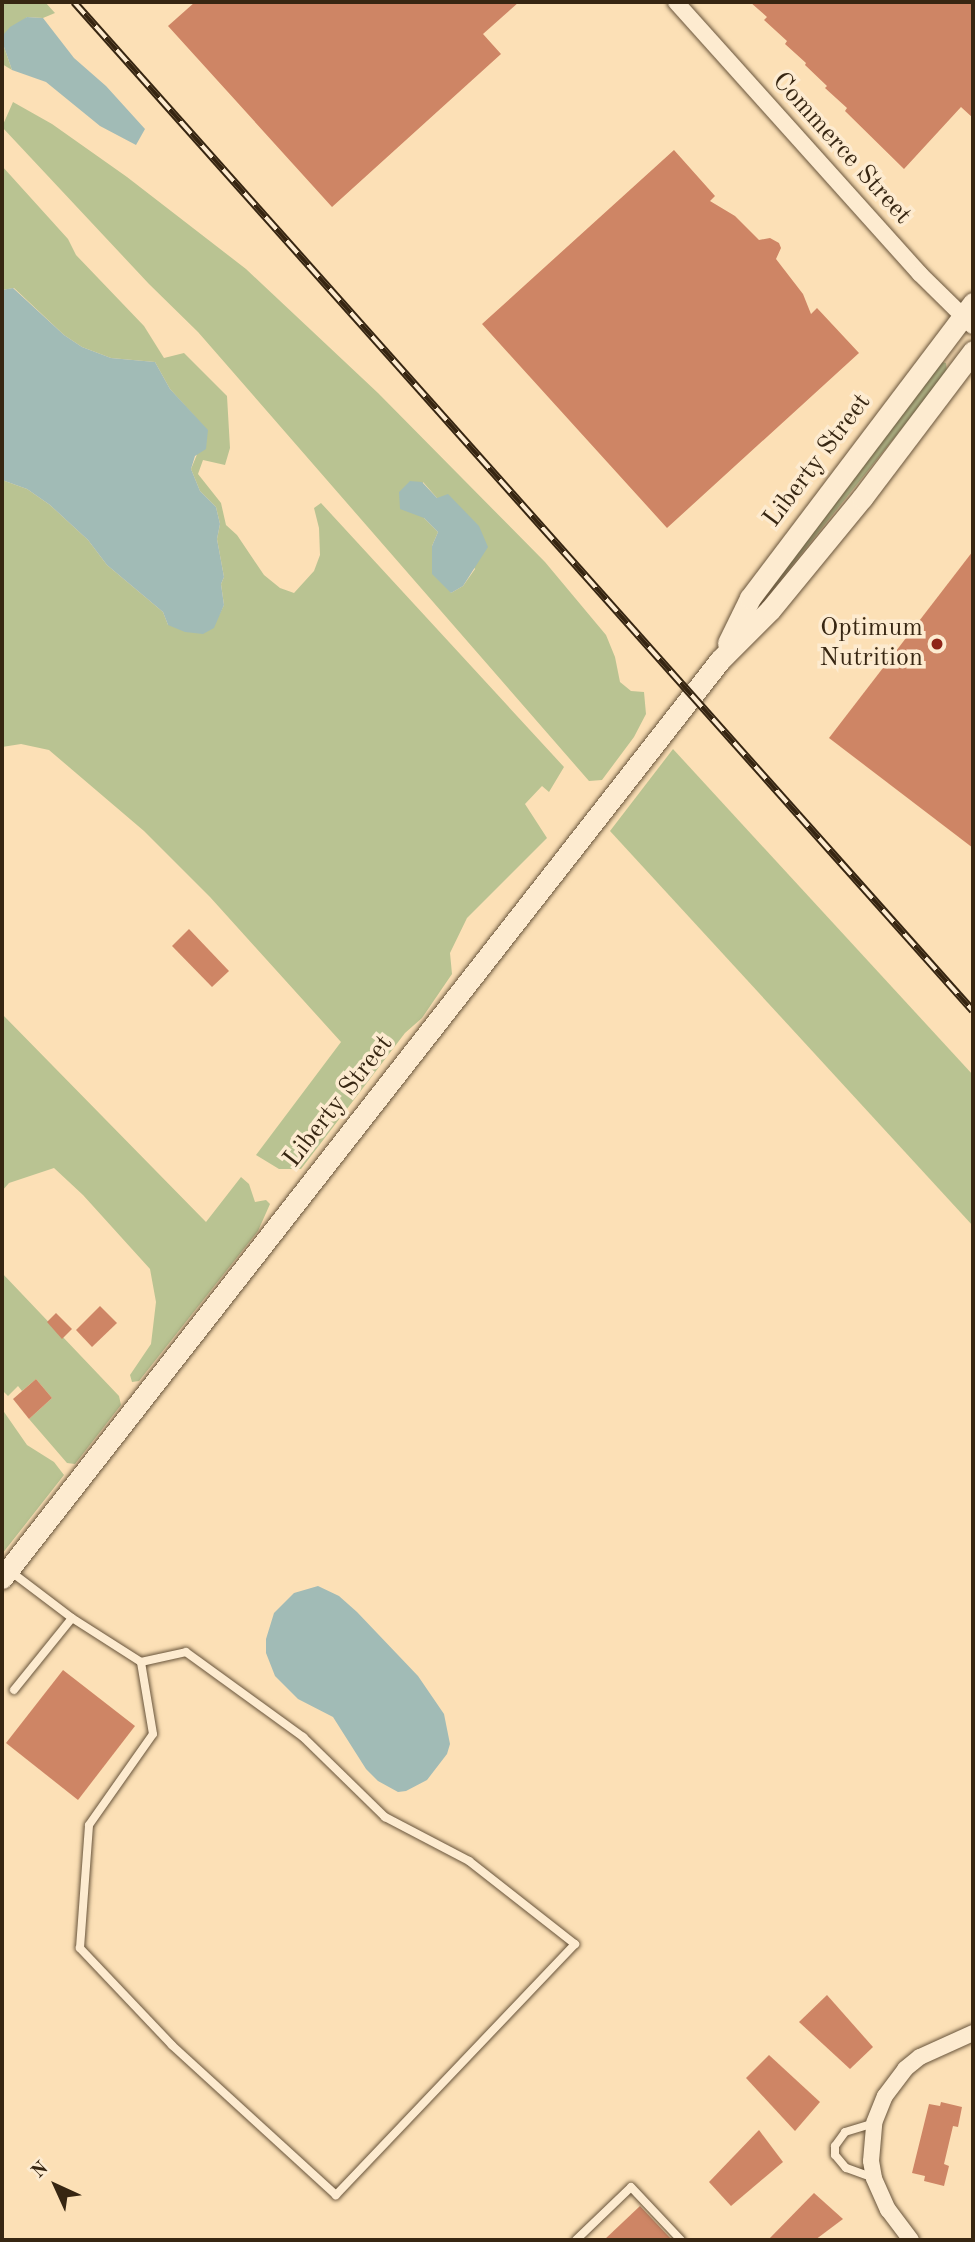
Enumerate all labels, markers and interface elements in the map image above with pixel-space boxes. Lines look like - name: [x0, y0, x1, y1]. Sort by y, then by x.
- street label: Commerce Street: [765, 67, 917, 231]
- street label: Liberty Street: [758, 388, 878, 534]
- place label: Optimum Nutrition: [819, 613, 923, 674]
- marker: Optimum Nutrition: [929, 636, 945, 652]
- street label: Liberty Street: [278, 1030, 400, 1174]
- north arrow: [21, 2151, 91, 2221]
- text: N: [29, 2159, 53, 2183]

